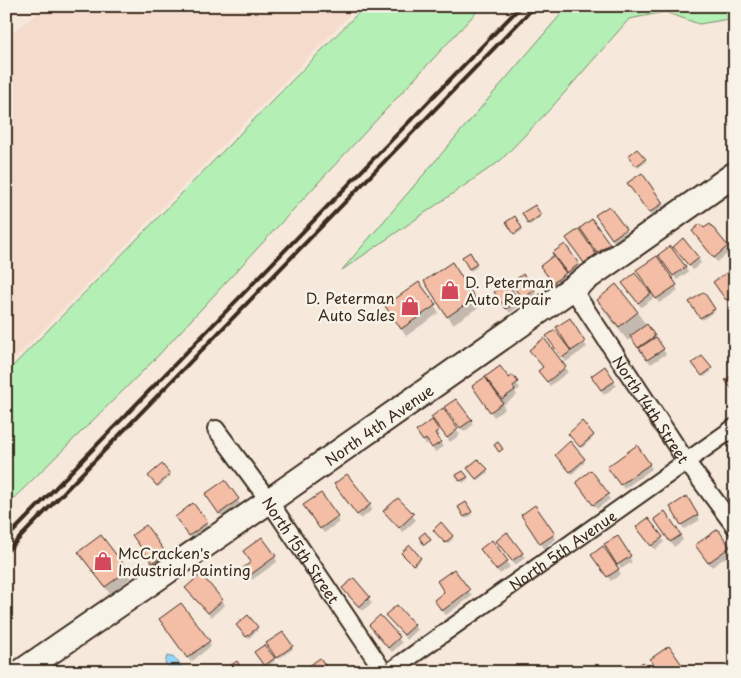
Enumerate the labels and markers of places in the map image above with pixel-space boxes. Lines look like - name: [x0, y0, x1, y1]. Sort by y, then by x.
- place label: D. Peterman Auto Repair: [465, 270, 554, 310]
- shop icon: D. Peterman Auto Repair: [439, 279, 461, 301]
- place label: D. Peterman Auto Sales: [306, 286, 395, 326]
- shop icon: D. Peterman Auto Sales: [399, 295, 421, 317]
- place label: McCracken's Industrial Painting: [118, 541, 251, 581]
- shop icon: McCracken's Industrial Painting: [92, 550, 114, 572]

